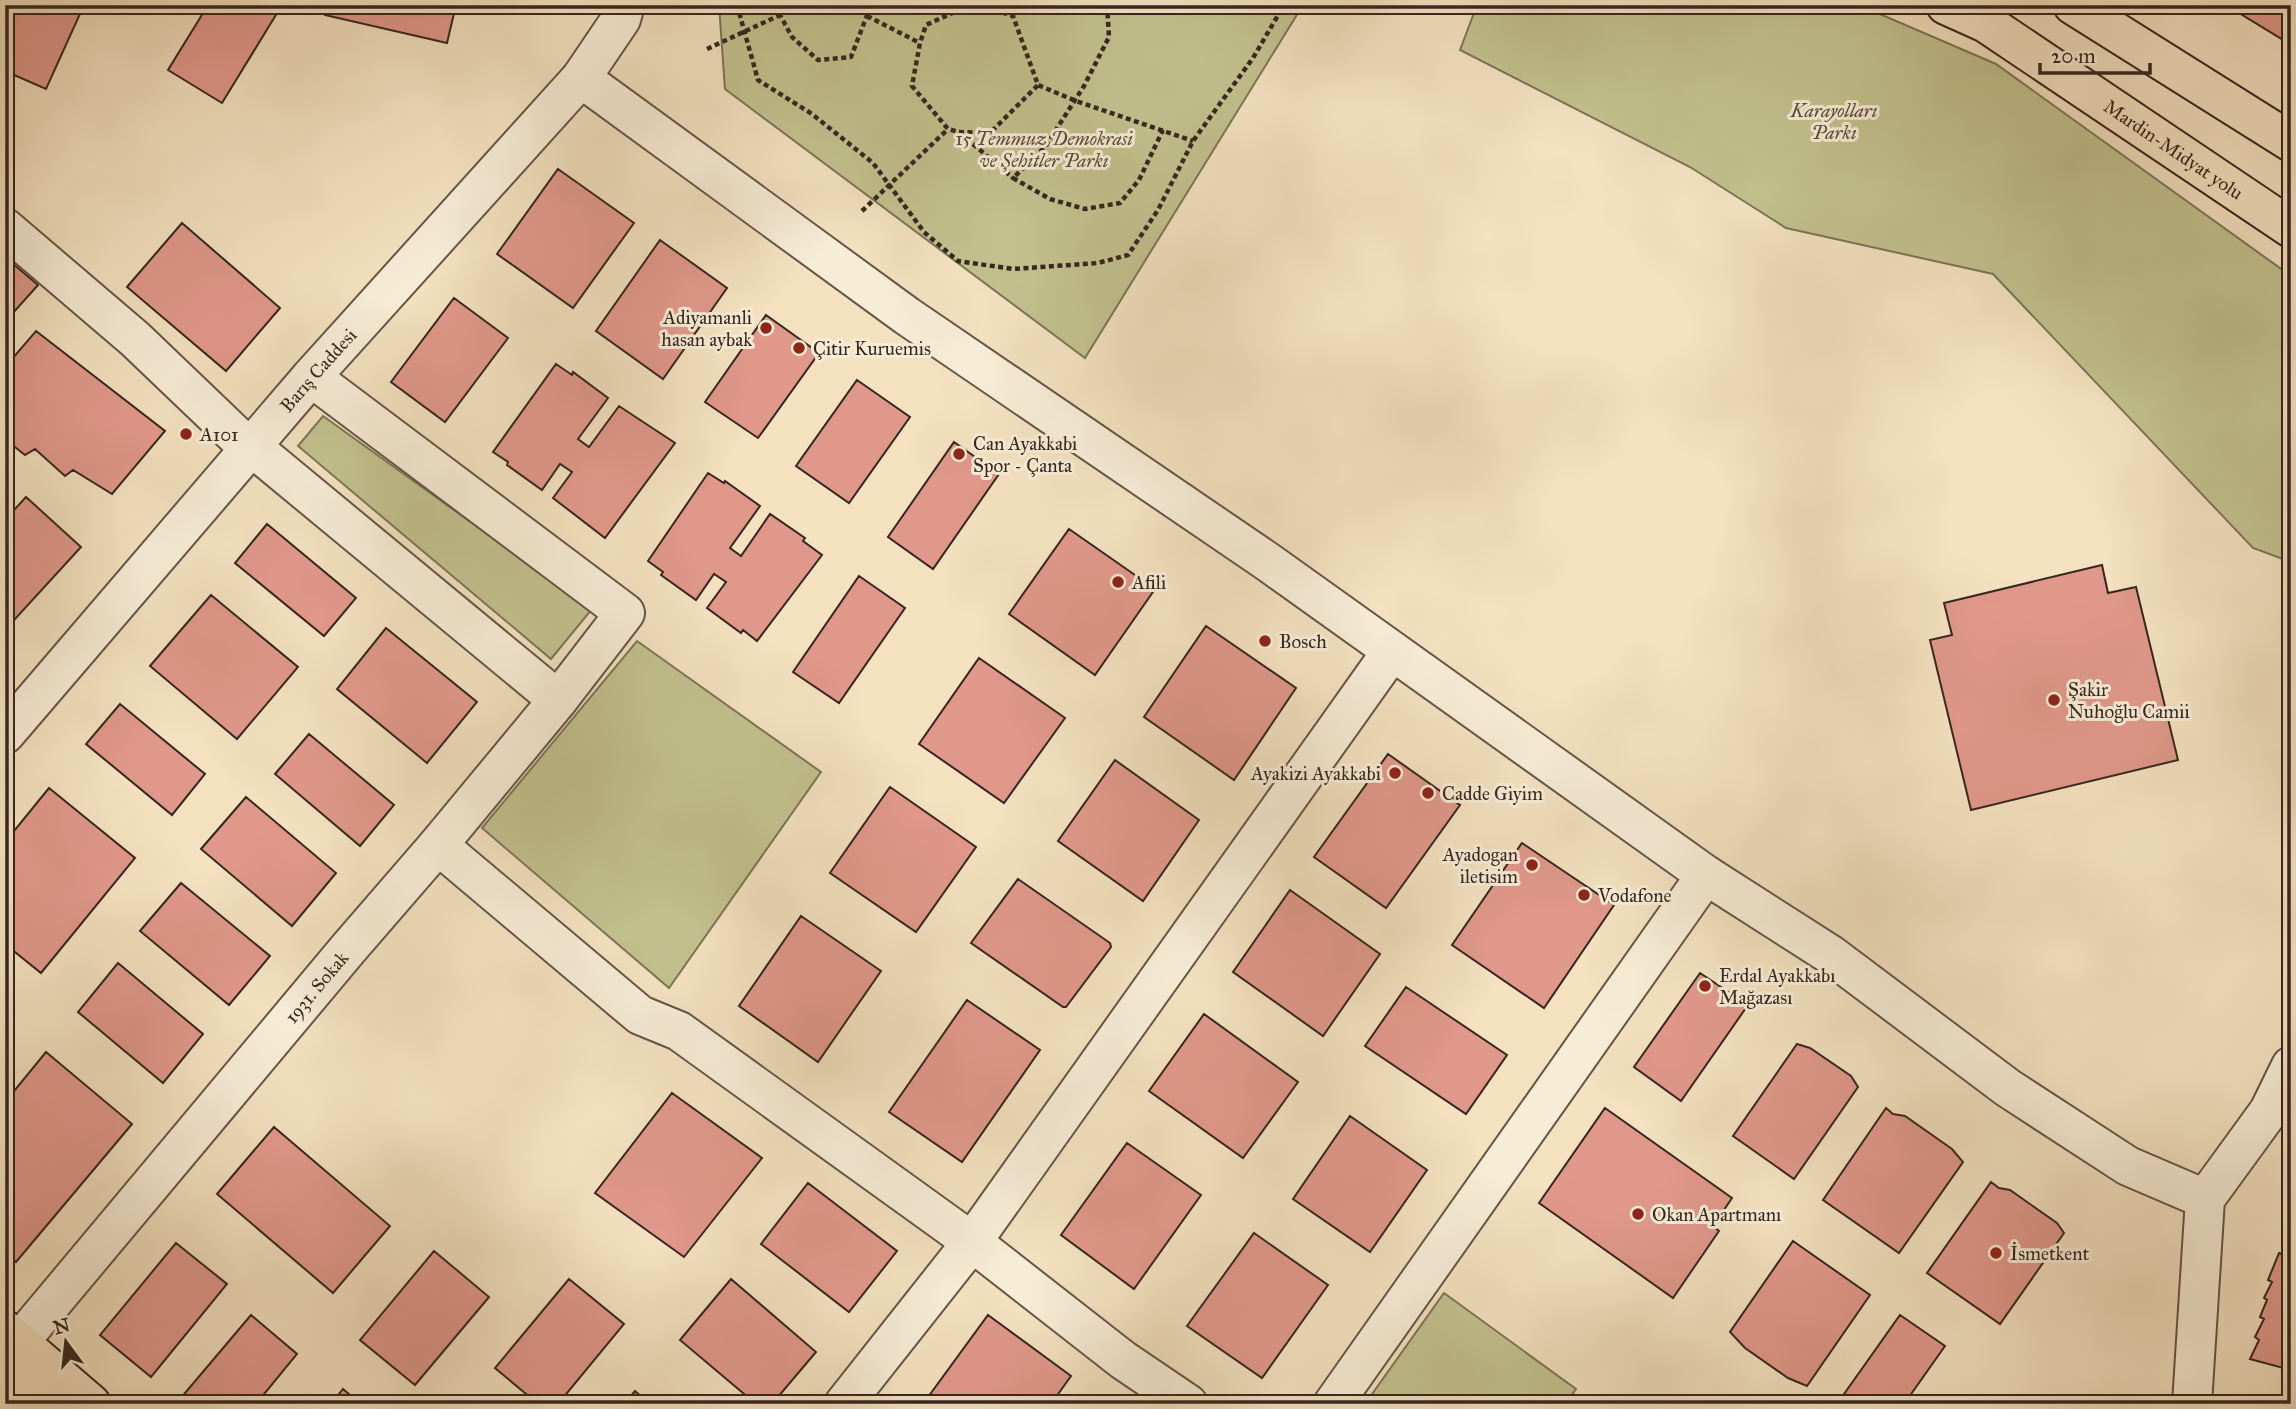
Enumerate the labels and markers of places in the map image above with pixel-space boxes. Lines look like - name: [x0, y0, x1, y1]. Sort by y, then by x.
- place label: Adiyamanli hasan aybak: [661, 306, 752, 351]
- marker: Adiyamanli hasan aybak: [758, 320, 774, 336]
- place label: Çitir Kuruemis: [813, 337, 931, 360]
- marker: Çitir Kuruemis: [791, 340, 807, 356]
- place label: A101: [199, 423, 239, 446]
- marker: A101: [178, 426, 194, 442]
- place label: Can Ayakkabi Spor - Çanta: [973, 432, 1077, 477]
- marker: Can Ayakkabi Spor - Çanta: [951, 446, 967, 462]
- place label: Afili: [1131, 571, 1166, 594]
- marker: Afili: [1110, 574, 1126, 590]
- place label: Bosch: [1279, 630, 1327, 653]
- marker: Bosch: [1257, 633, 1273, 649]
- place label: Şakir Nuhoğlu Camii: [2068, 678, 2190, 724]
- marker: Şakir Nuhoğlu Camii: [2046, 692, 2062, 708]
- place label: Ayakizi Ayakkabi: [1250, 762, 1381, 785]
- marker: Ayakizi Ayakkabi: [1387, 765, 1403, 781]
- place label: Cadde Giyim: [1442, 782, 1543, 805]
- marker: Cadde Giyim: [1420, 785, 1436, 801]
- place label: Ayadogan iletisim: [1442, 843, 1518, 888]
- marker: Ayadogan iletisim: [1524, 857, 1540, 873]
- place label: Vodafone: [1597, 884, 1671, 907]
- marker: Vodafone: [1576, 887, 1592, 903]
- place label: Erdal Ayakkabı Mağazası: [1719, 964, 1836, 1010]
- marker: Erdal Ayakkabı Mağazası: [1697, 978, 1713, 994]
- place label: Okan Apartmanı: [1652, 1203, 1781, 1226]
- marker: Okan Apartmanı: [1630, 1206, 1646, 1222]
- place label: İsmetkent: [2010, 1242, 2089, 1265]
- marker: İsmetkent: [1988, 1245, 2004, 1261]

